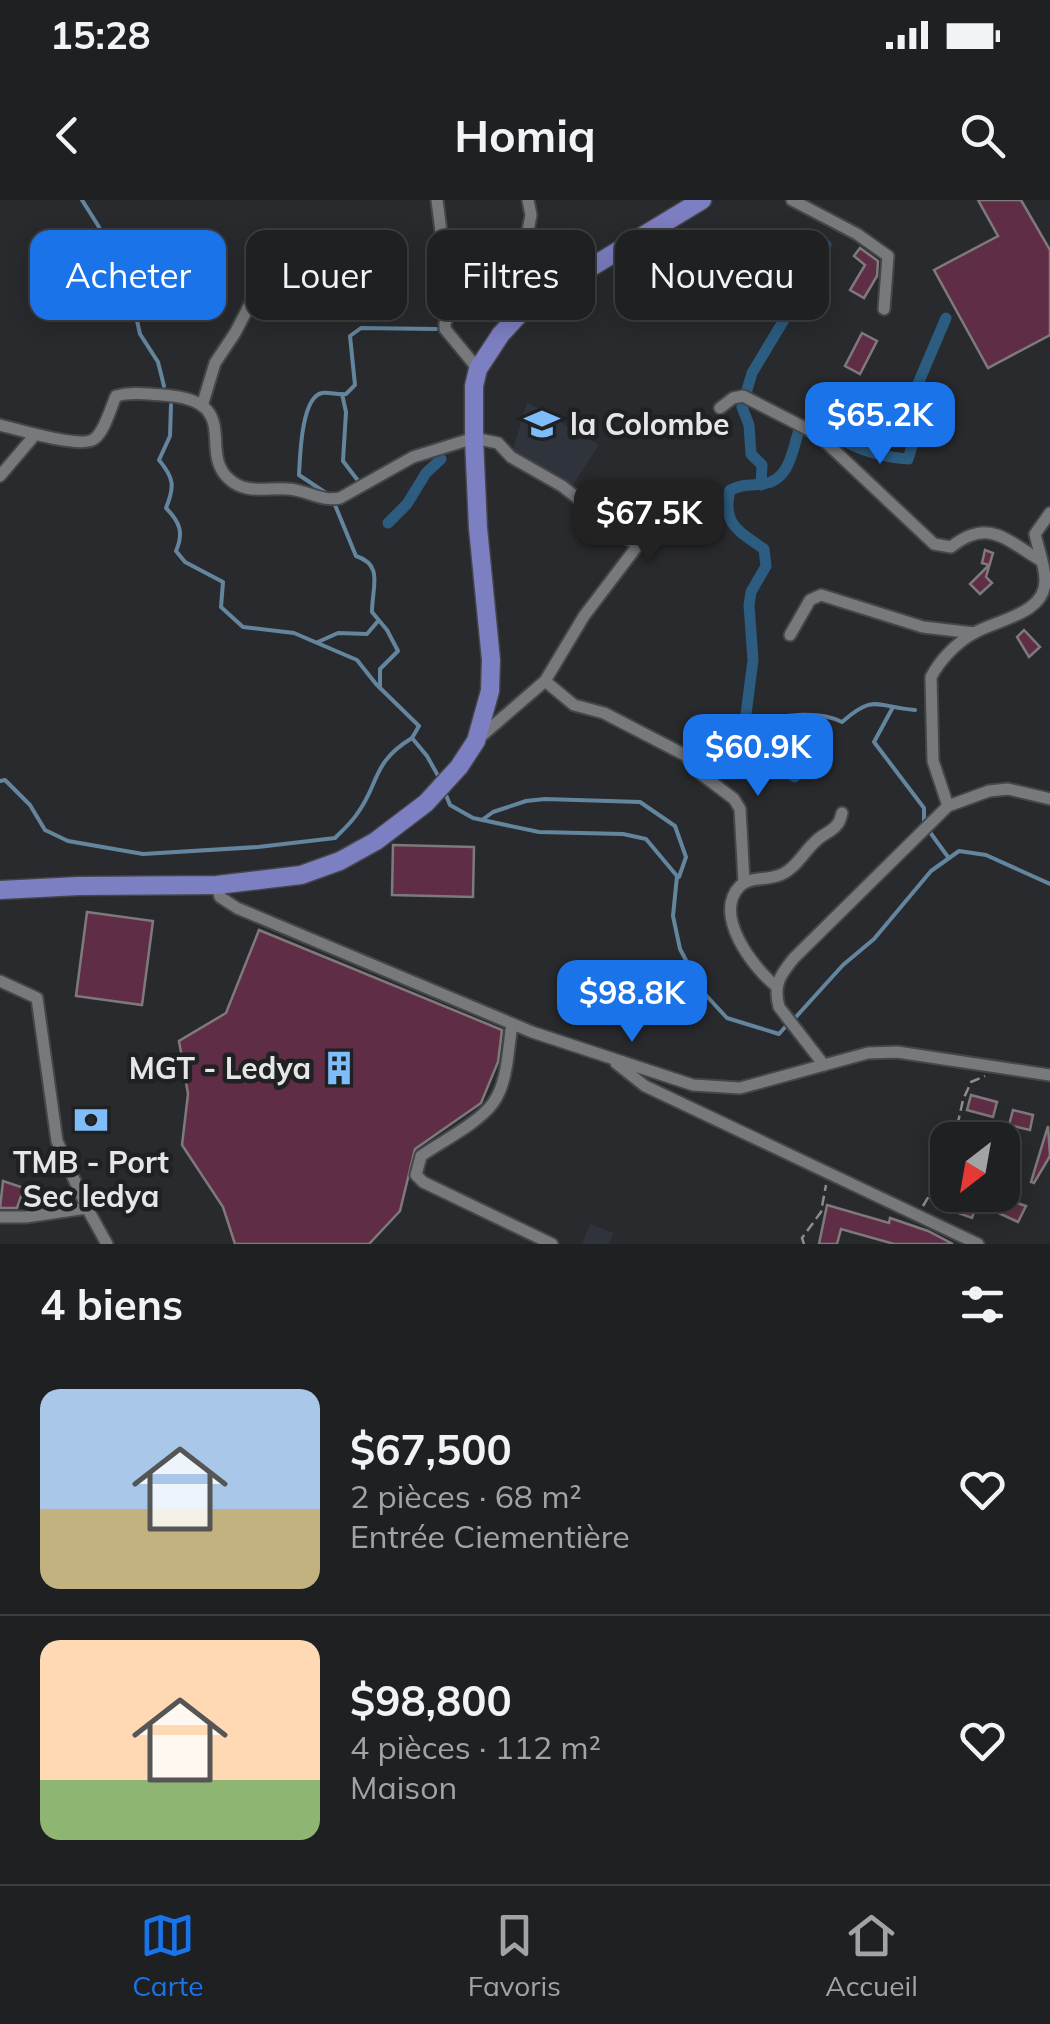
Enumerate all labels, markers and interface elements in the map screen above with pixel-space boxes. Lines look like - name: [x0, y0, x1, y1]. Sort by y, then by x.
- text: 15:28: [50, 11, 151, 59]
- text: Homiq: [454, 107, 596, 163]
- icon: back: [40, 108, 95, 163]
- icon: search: [955, 108, 1010, 163]
- chip: Acheter: [30, 230, 226, 320]
- chip: Louer: [246, 230, 407, 320]
- chip: Filtres: [427, 230, 595, 320]
- chip: Nouveau: [615, 230, 829, 320]
- pin: $65.2K: [799, 382, 961, 467]
- text: $65.2K: [827, 394, 933, 434]
- school or university icon: la Colombe: [523, 405, 561, 443]
- place label: la Colombe: [570, 405, 730, 443]
- pin: $67.5K: [568, 480, 730, 565]
- text: $67.5K: [596, 492, 702, 532]
- pin: $60.9K: [677, 714, 839, 799]
- text: $60.9K: [705, 726, 811, 766]
- pin: $98.8K: [551, 960, 713, 1045]
- text: $98.8K: [579, 972, 685, 1012]
- place label: MGT - Ledya: [129, 1049, 311, 1087]
- building icon: MGT - Ledya: [320, 1049, 358, 1087]
- bank icon: TMB - Port Sec ledya: [72, 1101, 110, 1139]
- north arrow: [930, 1122, 1020, 1212]
- map controls: [930, 1122, 1020, 1212]
- place label: TMB - Port Sec ledya: [13, 1143, 169, 1215]
- icon: filters: [955, 1277, 1010, 1332]
- text: 4 biens: [40, 1278, 183, 1331]
- text: $67,500: [350, 1423, 512, 1476]
- icon: home: [120, 1429, 240, 1549]
- icon: heart: [955, 1462, 1010, 1517]
- text: 2 pièces · 68 m²: [350, 1476, 582, 1516]
- text: Entrée Ciementière: [350, 1516, 630, 1556]
- text: $98,800: [350, 1674, 512, 1727]
- icon: home: [120, 1680, 240, 1800]
- icon: heart: [955, 1713, 1010, 1768]
- text: 4 pièces · 112 m²: [350, 1727, 601, 1767]
- text: Maison: [350, 1767, 457, 1807]
- tab: Carte: [132, 1908, 203, 2003]
- tab: Favoris: [468, 1908, 561, 2003]
- tab: Accueil: [825, 1908, 918, 2003]

